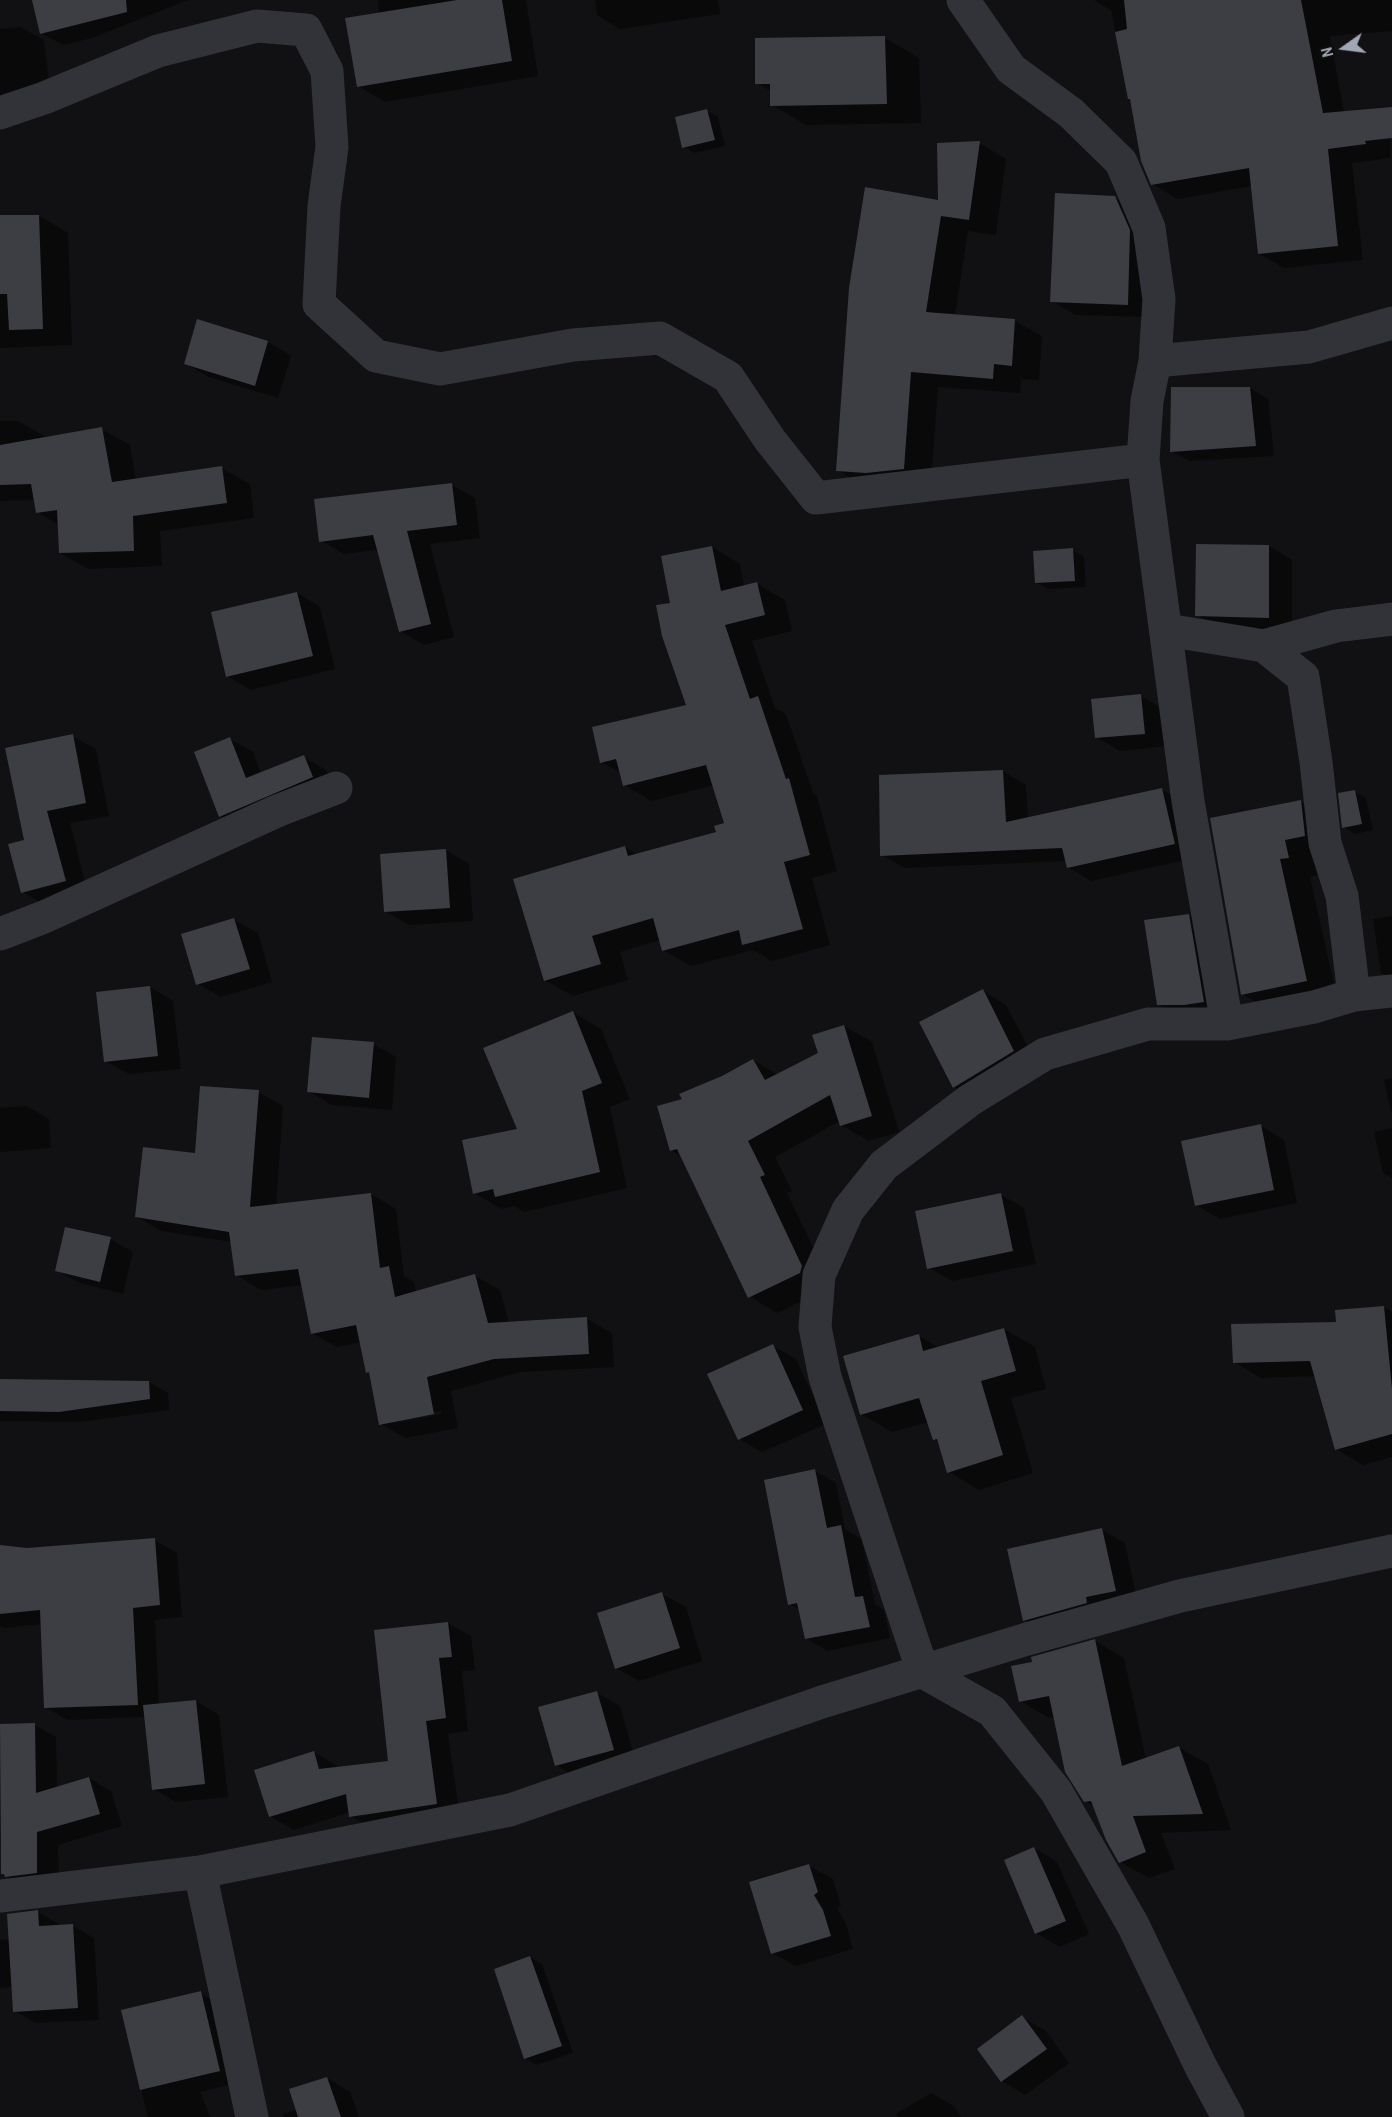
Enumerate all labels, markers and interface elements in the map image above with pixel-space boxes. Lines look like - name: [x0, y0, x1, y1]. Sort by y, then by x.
- north arrow: [1314, 18, 1374, 78]
- text: N: [1315, 45, 1338, 60]

